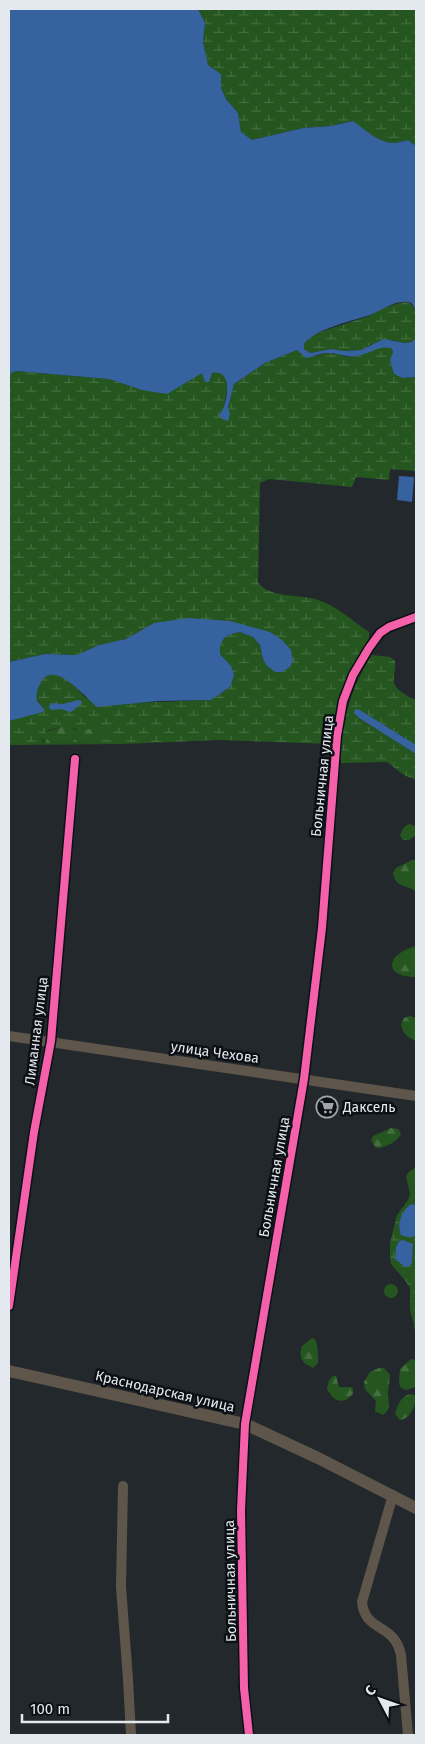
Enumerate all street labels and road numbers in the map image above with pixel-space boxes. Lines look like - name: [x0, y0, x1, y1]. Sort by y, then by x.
- street label: Больничная улица: [308, 714, 337, 838]
- street label: Лиманная улица: [21, 976, 52, 1086]
- street label: улица Чехова: [170, 1038, 260, 1067]
- street label: Больничная улица: [256, 1115, 293, 1239]
- street label: Краснодарская улица: [93, 1367, 236, 1416]
- street label: Больничная улица: [221, 1520, 240, 1642]

